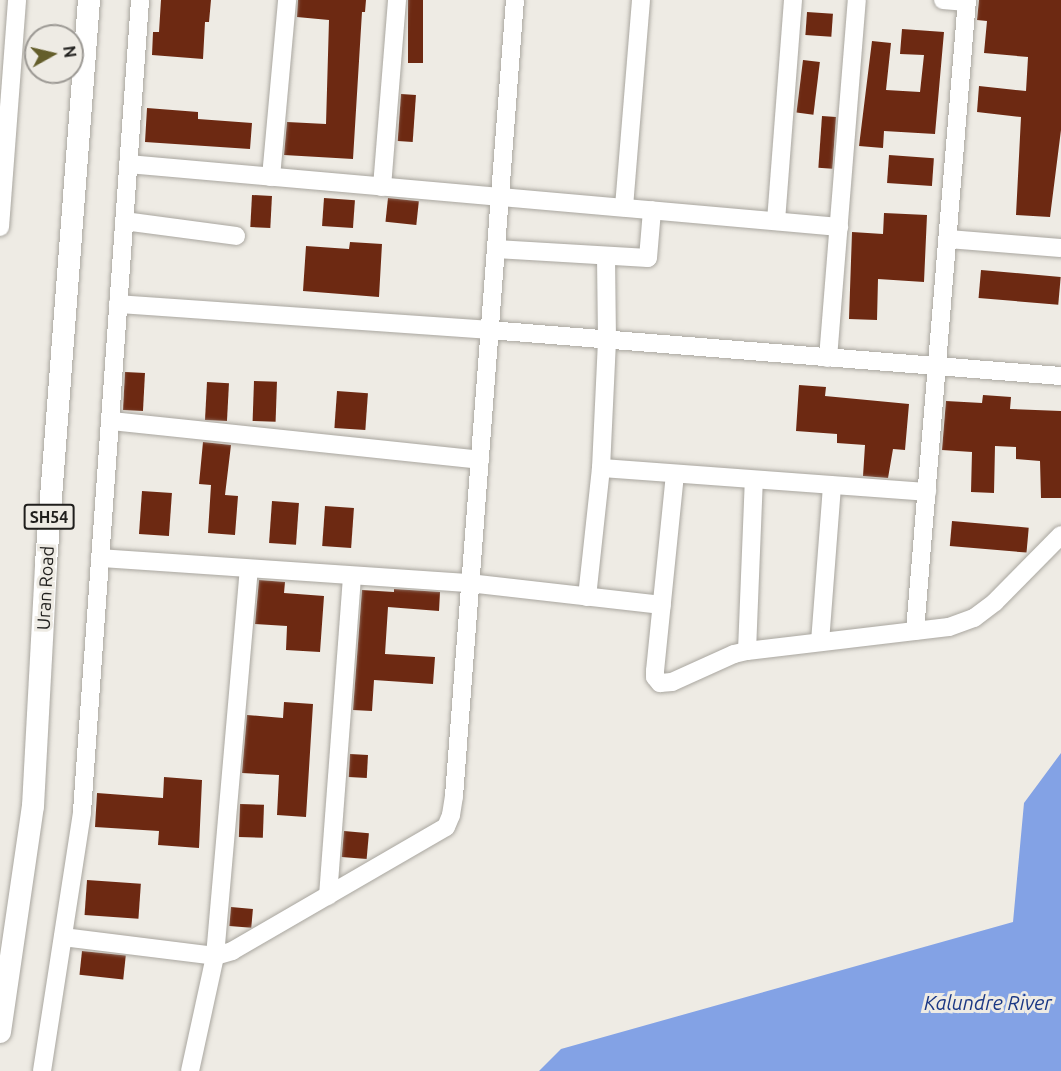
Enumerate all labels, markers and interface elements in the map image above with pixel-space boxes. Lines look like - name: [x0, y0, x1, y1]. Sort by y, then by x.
- north arrow: [24, 24, 84, 84]
- text: N: [60, 45, 80, 59]
- road number: SH54: [23, 504, 74, 530]
- street label: Uran Road: [32, 545, 58, 631]
- water label: Kalundre River: [924, 990, 1052, 1014]

